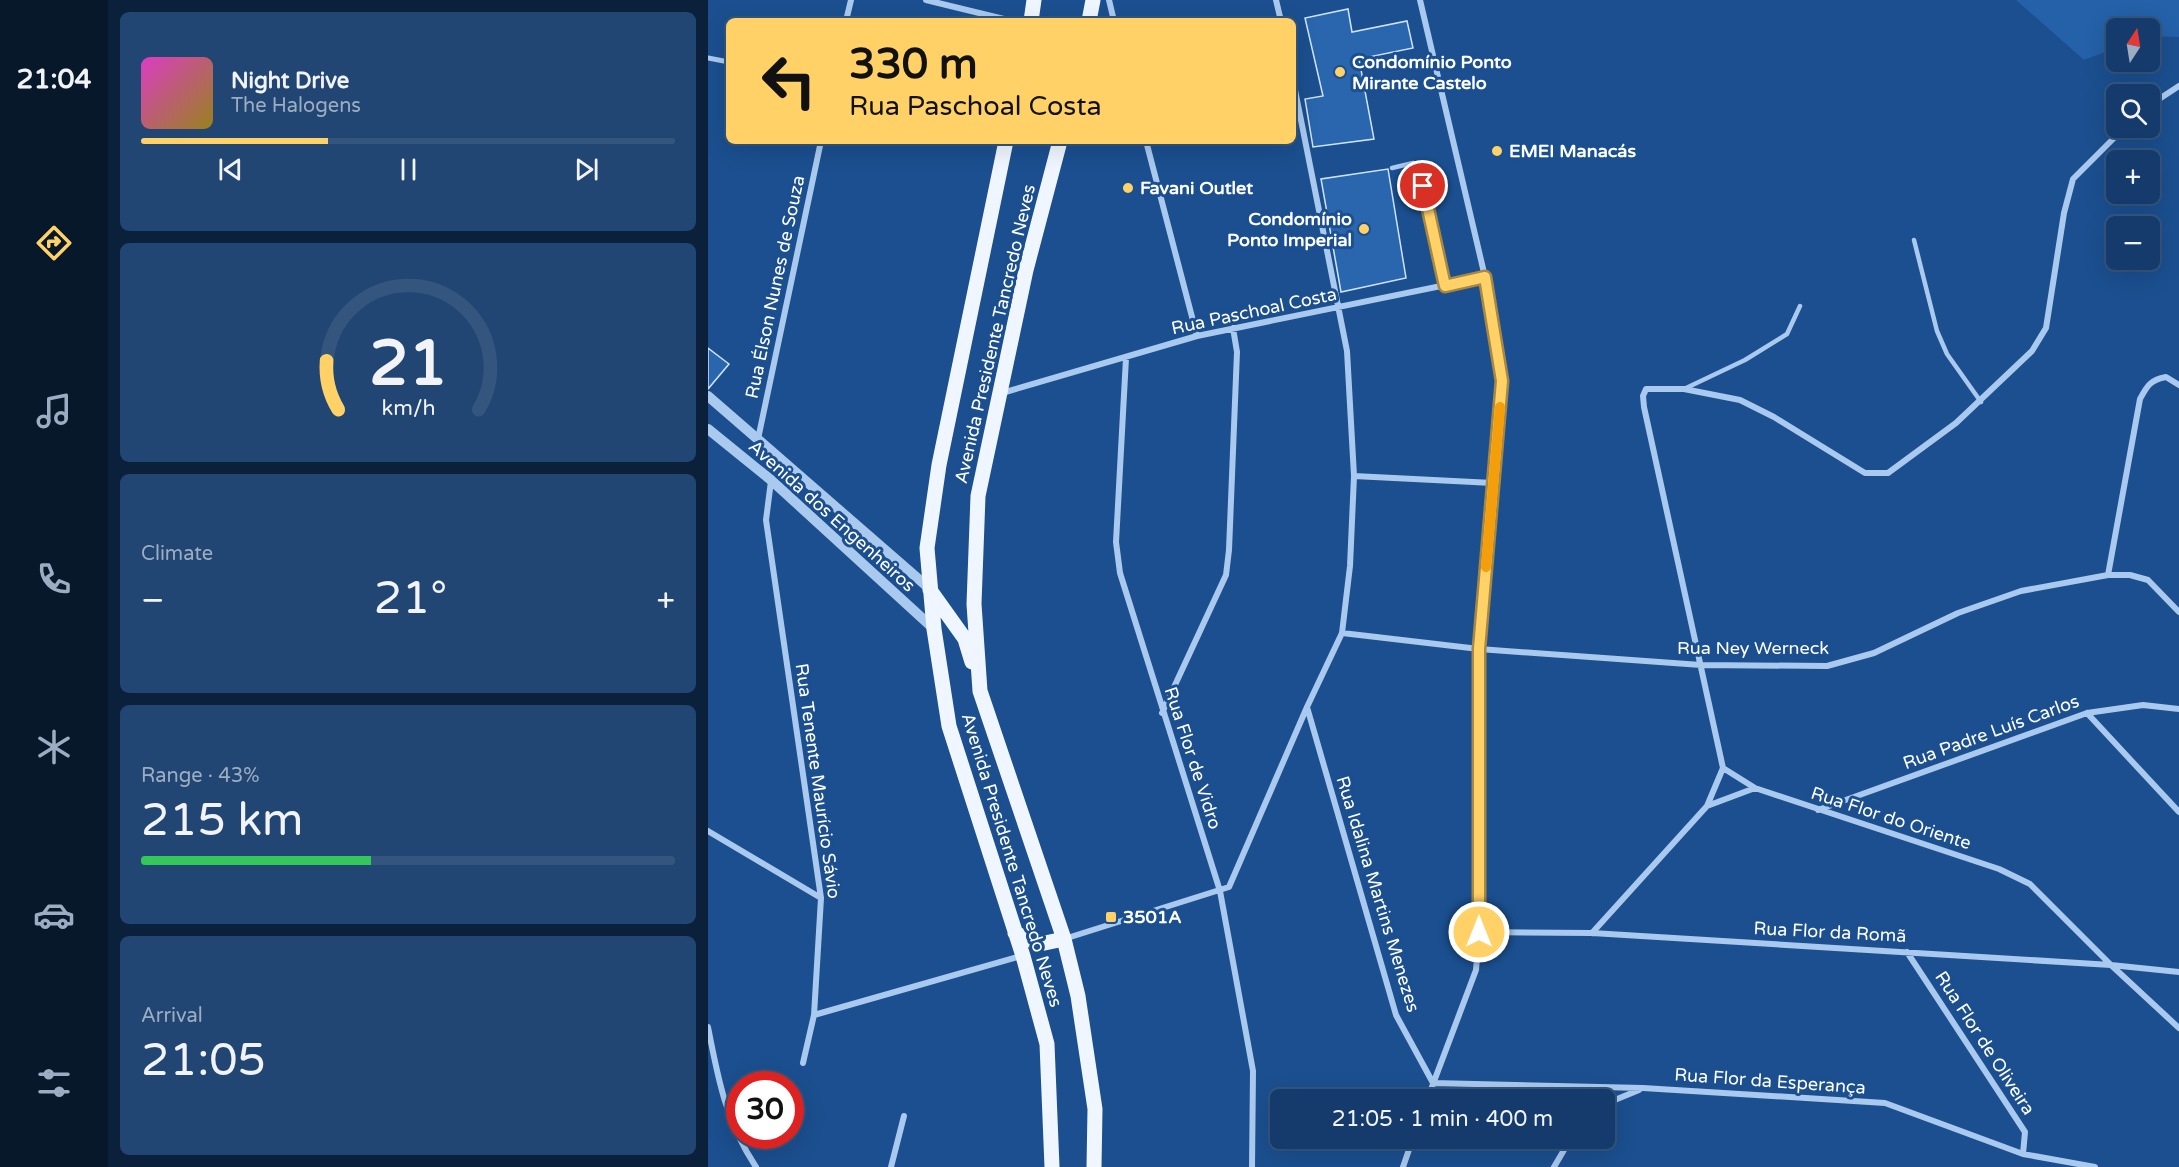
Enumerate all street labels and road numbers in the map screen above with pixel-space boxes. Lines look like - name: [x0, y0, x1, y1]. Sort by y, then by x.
- street label: Rua Élson Nunes de Souza: [741, 173, 809, 401]
- street label: Avenida Presidente Tancredo Neves: [950, 182, 1040, 486]
- street label: Rua Paschoal Costa: [1169, 283, 1339, 339]
- street label: Avenida dos Engenheiros: [744, 435, 920, 597]
- street label: Rua Ney Werneck: [1677, 637, 1829, 659]
- street label: Rua Tenente Maurício Sávio: [791, 662, 845, 900]
- street label: Rua Flor de Vidro: [1160, 684, 1226, 832]
- street label: Rua Padre Luís Carlos: [1900, 690, 2082, 774]
- street label: Avenida Presidente Tancredo Neves: [957, 710, 1067, 1010]
- street label: Rua Idalina Martins Menezes: [1332, 773, 1424, 1015]
- street label: Rua Flor do Oriente: [1808, 782, 1974, 854]
- street label: Rua Flor da Romã: [1753, 917, 1907, 947]
- street label: Rua Flor de Oliveira: [1930, 967, 2040, 1119]
- street label: Rua Flor da Esperança: [1674, 1063, 1866, 1099]

